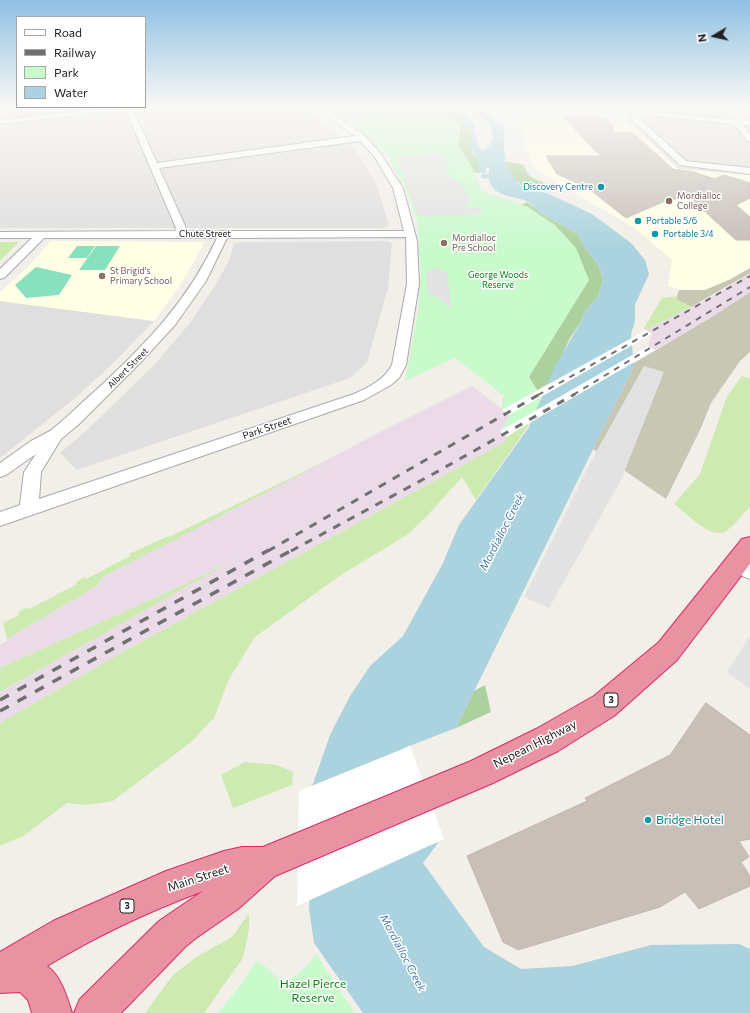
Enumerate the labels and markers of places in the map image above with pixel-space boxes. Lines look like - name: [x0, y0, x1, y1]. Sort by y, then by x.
- place label: Discovery Centre: [523, 182, 593, 192]
- marker: Discovery Centre: [596, 182, 606, 192]
- place label: Mordialloc College: [677, 191, 721, 212]
- marker: Mordialloc College: [664, 196, 674, 206]
- marker: Portable 5/6: [633, 216, 643, 226]
- place label: Portable 5/6: [646, 216, 697, 226]
- marker: Portable 3/4: [650, 229, 660, 239]
- place label: Portable 3/4: [663, 229, 714, 239]
- place label: Mordialloc Pre School: [452, 233, 496, 254]
- marker: Mordialloc Pre School: [439, 238, 449, 248]
- place label: St Brigid's Primary School: [110, 266, 172, 287]
- marker: St Brigid's Primary School: [97, 271, 107, 281]
- place label: Bridge Hotel: [656, 813, 724, 827]
- marker: Bridge Hotel: [643, 815, 653, 825]

